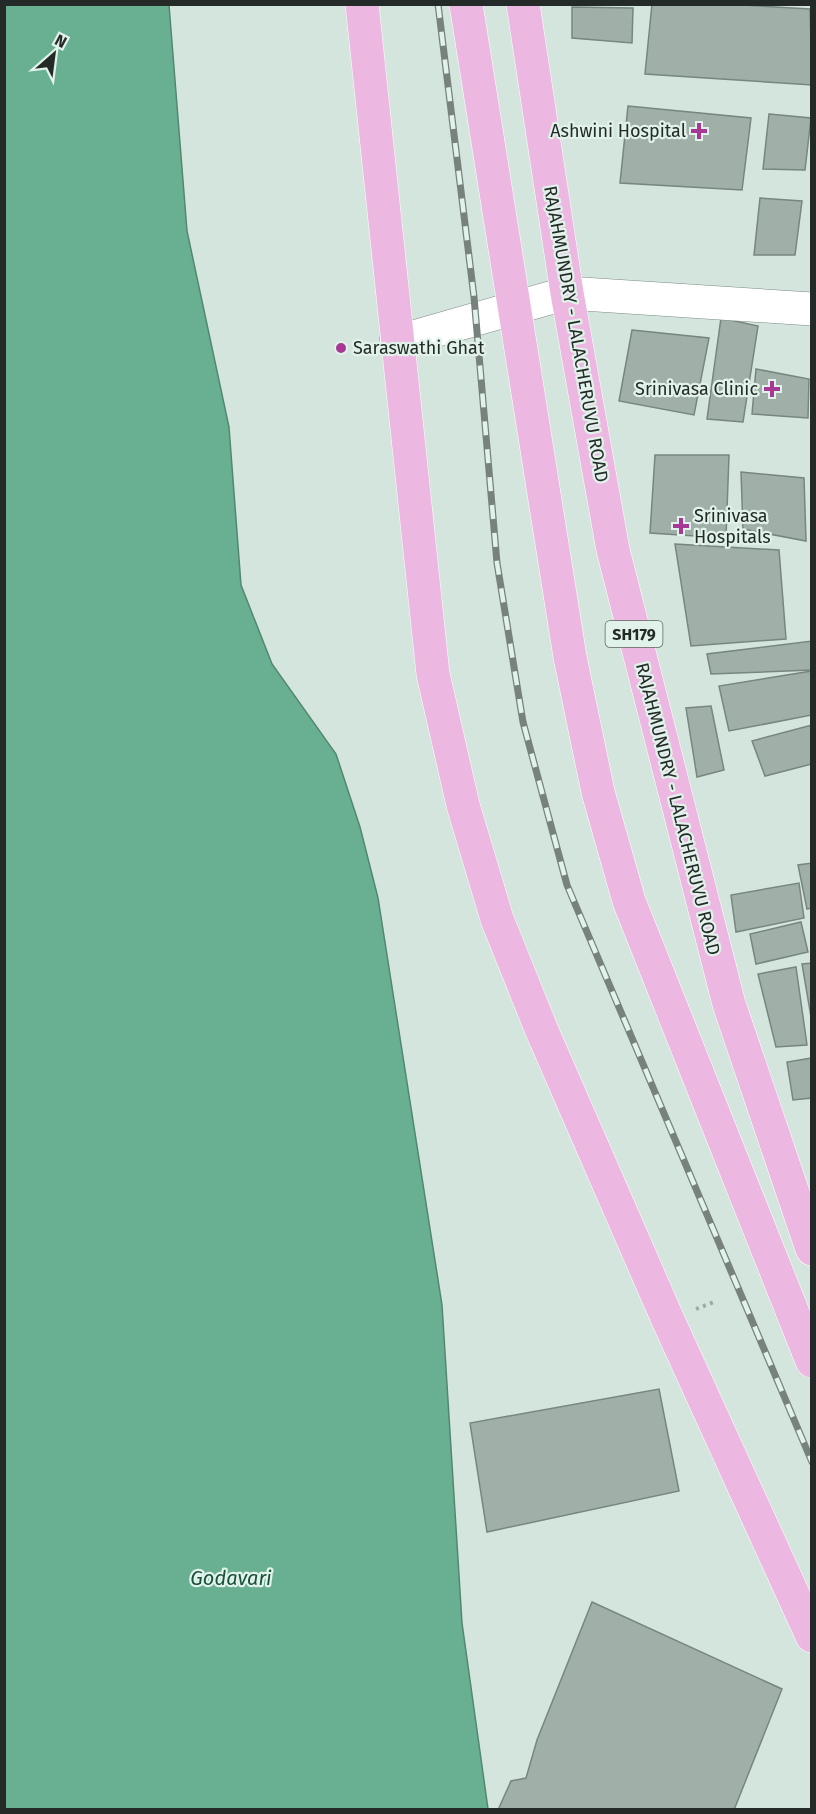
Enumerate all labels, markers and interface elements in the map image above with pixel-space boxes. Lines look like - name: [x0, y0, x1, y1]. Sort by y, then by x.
- north arrow: [24, 24, 84, 84]
- text: N: [52, 30, 70, 52]
- place label: Ashwini Hospital: [550, 120, 686, 142]
- marker: Ashwini Hospital: [690, 122, 708, 140]
- street label: RAJAHMUNDRY - LALACHERUVU ROAD: [539, 184, 613, 484]
- place label: Saraswathi Ghat: [353, 337, 485, 359]
- marker: Saraswathi Ghat: [334, 341, 348, 355]
- place label: Srinivasa Clinic: [635, 378, 758, 400]
- marker: Srinivasa Clinic: [763, 380, 781, 398]
- place label: Srinivasa Hospitals: [694, 505, 771, 548]
- marker: Srinivasa Hospitals: [672, 517, 690, 535]
- road number: SH179: [606, 621, 662, 647]
- street label: RAJAHMUNDRY - LALACHERUVU ROAD: [631, 660, 725, 958]
- water label: Godavari: [190, 1566, 272, 1590]

